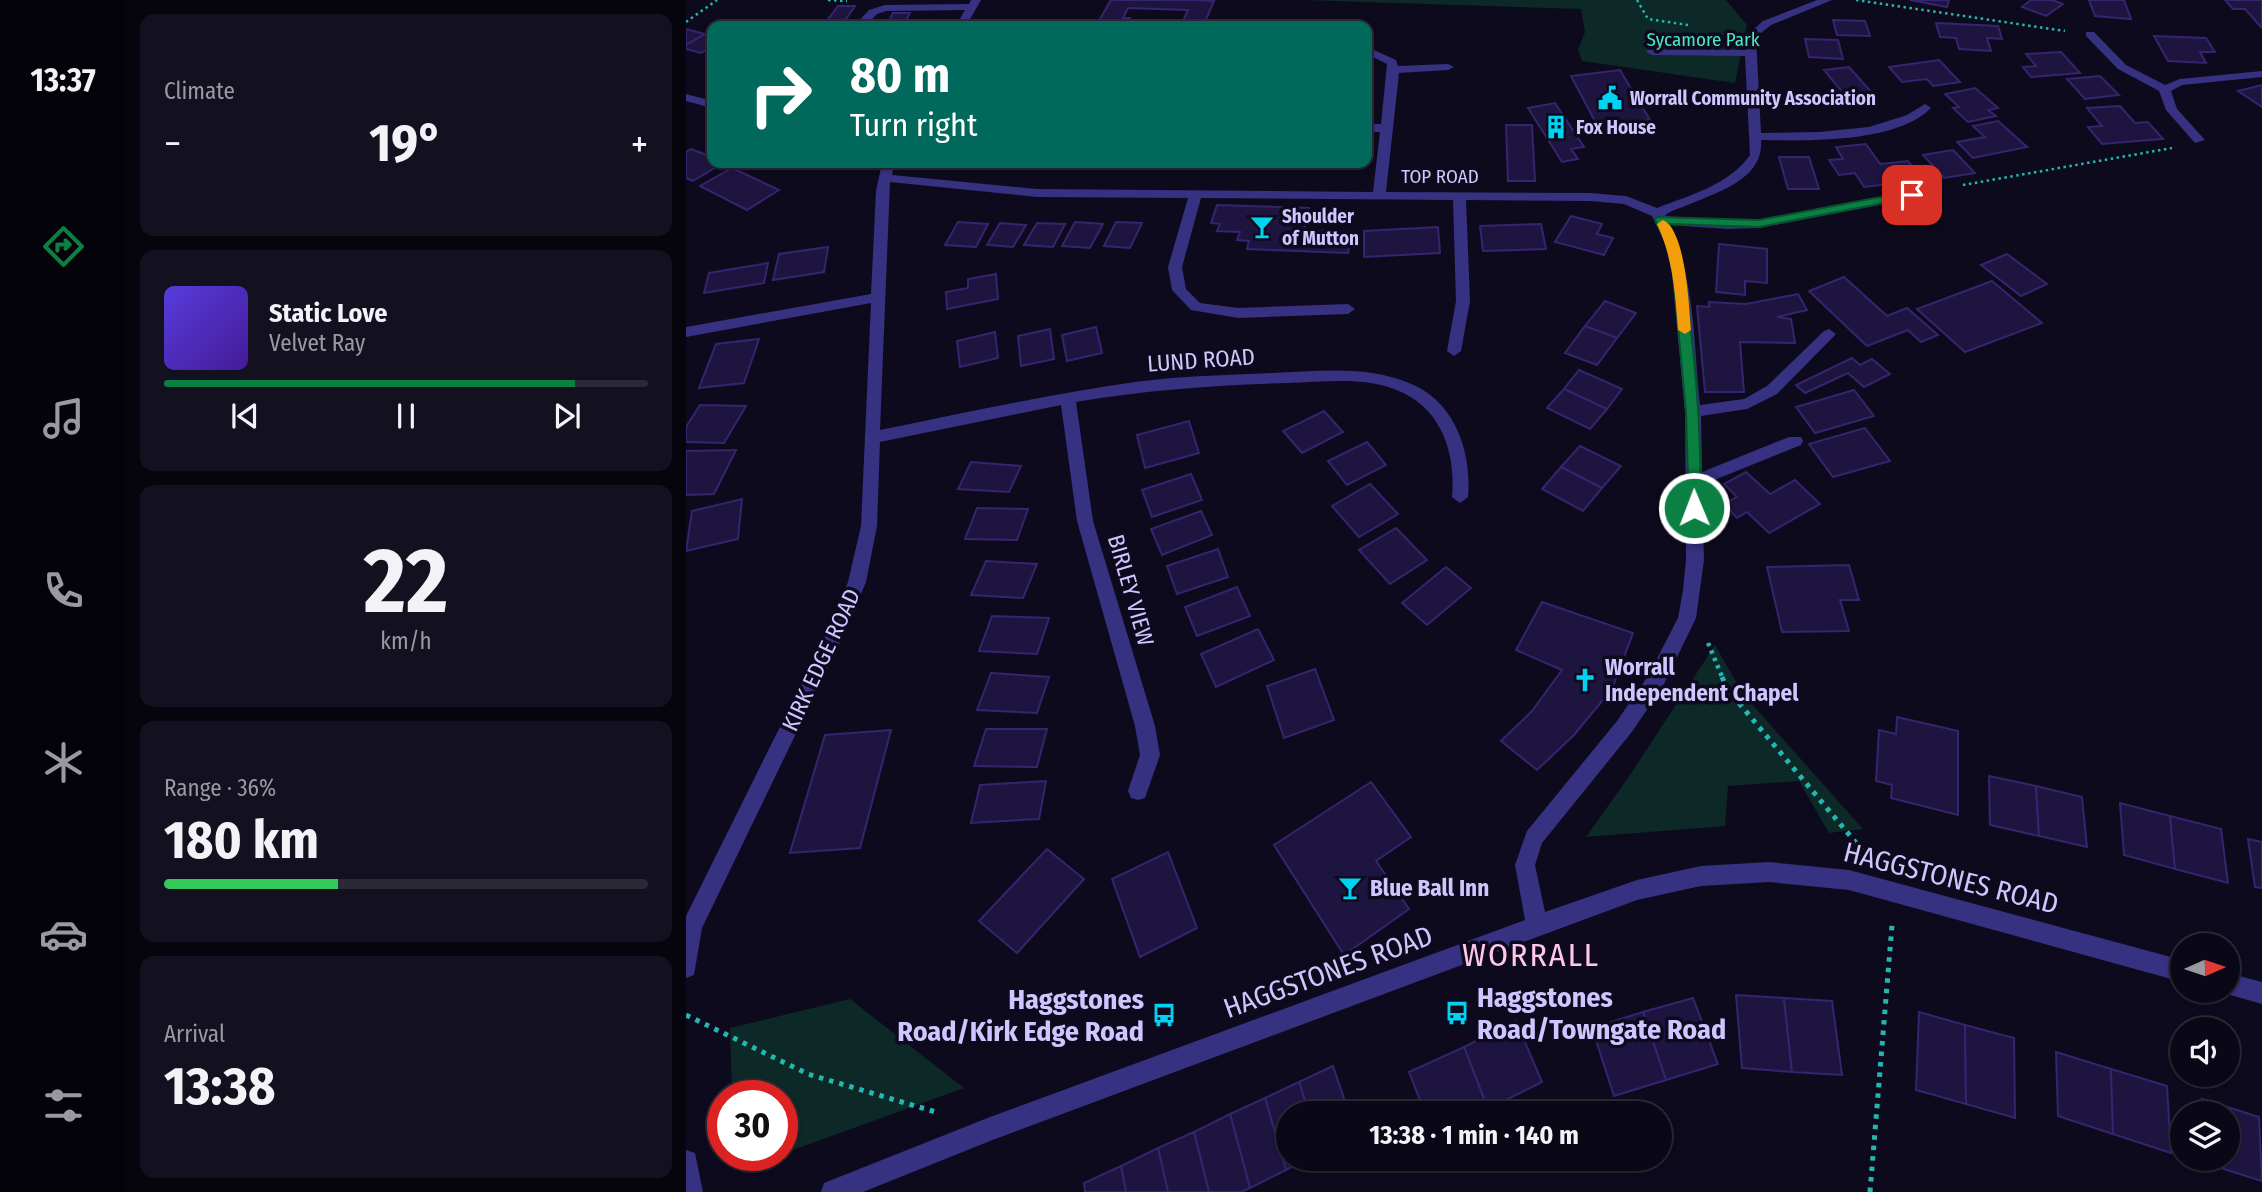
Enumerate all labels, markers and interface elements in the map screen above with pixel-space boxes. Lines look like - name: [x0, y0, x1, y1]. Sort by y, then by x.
- park label: Sycamore Park: [1646, 28, 1760, 51]
- text: 80 m: [850, 46, 950, 105]
- icon: right: [735, 49, 826, 140]
- text: 13:37: [30, 61, 96, 99]
- text: Climate: [164, 77, 235, 105]
- public building icon: Worrall Community Association: [1596, 84, 1624, 112]
- place label: Worrall Community Association: [1630, 87, 1876, 110]
- text: Turn right: [850, 106, 977, 144]
- text: 19°: [369, 112, 443, 175]
- building icon: Fox House: [1542, 113, 1570, 141]
- place label: Fox House: [1576, 116, 1656, 139]
- text: −: [164, 121, 181, 167]
- text: +: [631, 121, 648, 167]
- street label: TOP ROAD: [1401, 165, 1479, 188]
- pin: [1882, 165, 1942, 225]
- icon: arrive: [1893, 176, 1931, 214]
- place label: Shoulder of Mutton: [1282, 205, 1359, 250]
- bar icon: Shoulder of Mutton: [1248, 213, 1276, 241]
- icon: directions: [39, 222, 88, 271]
- text: Static Love: [269, 298, 387, 329]
- text: Velvet Ray: [269, 329, 365, 357]
- street label: LUND ROAD: [1146, 342, 1256, 378]
- icon: music: [39, 394, 88, 443]
- icon: previous: [226, 397, 264, 435]
- icon: pause: [387, 397, 425, 435]
- icon: next: [548, 397, 586, 435]
- position arrow: [1657, 471, 1731, 545]
- text: 22: [364, 527, 448, 636]
- street label: BIRLEY VIEW: [1102, 531, 1160, 649]
- icon: phone: [39, 566, 88, 615]
- street label: KIRK EDGE ROAD: [776, 584, 866, 736]
- text: km/h: [380, 627, 432, 655]
- place label: Worrall Independent Chapel: [1605, 653, 1799, 707]
- church icon: Worrall Independent Chapel: [1571, 666, 1599, 694]
- icon: climate: [39, 738, 88, 787]
- text: Range · 36%: [164, 774, 276, 802]
- text: 180 km: [164, 809, 319, 872]
- street label: HAGGSTONES ROAD: [1840, 835, 2062, 921]
- bar icon: Blue Ball Inn: [1336, 874, 1364, 902]
- place label: Blue Ball Inn: [1370, 874, 1489, 902]
- icon: car: [39, 910, 88, 959]
- street label: HAGGSTONES ROAD: [1219, 919, 1437, 1025]
- north arrow: [2170, 933, 2240, 1003]
- map controls: [2170, 933, 2240, 1171]
- district label: WORRALL: [1462, 936, 1600, 974]
- place label: Haggstones Road/Towngate Road: [1477, 981, 1726, 1046]
- place label: Haggstones Road/Kirk Edge Road: [897, 983, 1144, 1048]
- bus stop icon: Haggstones Road/Towngate Road: [1443, 999, 1471, 1027]
- bus stop icon: Haggstones Road/Kirk Edge Road: [1150, 1001, 1178, 1029]
- button: sound: [2170, 1017, 2240, 1087]
- text: Arrival: [164, 1020, 225, 1048]
- text: 13:38: [164, 1055, 275, 1118]
- speed limit sign: 30: [707, 1080, 798, 1171]
- icon: filters: [39, 1081, 88, 1130]
- button: layers: [2170, 1101, 2240, 1171]
- text: 13:38 · 1 min · 140 m: [1369, 1120, 1579, 1151]

